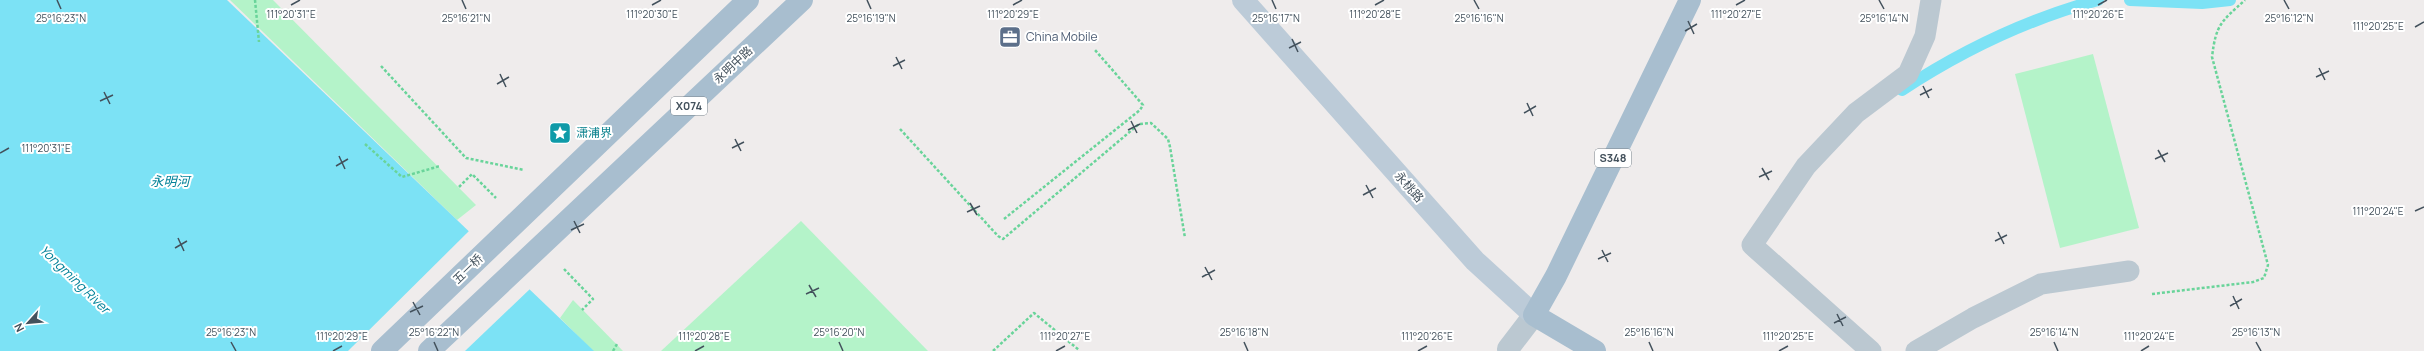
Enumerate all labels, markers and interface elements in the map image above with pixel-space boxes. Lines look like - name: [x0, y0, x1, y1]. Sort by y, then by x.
- text: 111°20'31"E: [266, 7, 316, 21]
- text: 111°20'30"E: [626, 7, 678, 21]
- text: 111°20'29"E: [987, 7, 1039, 21]
- text: 111°20'28"E: [1349, 7, 1401, 21]
- text: 111°20'27"E: [1711, 7, 1762, 21]
- text: 111°20'26"E: [2072, 7, 2124, 21]
- text: 25°16'23"N: [36, 11, 86, 25]
- text: 25°16'21"N: [442, 11, 490, 25]
- text: 25°16'19"N: [846, 11, 896, 25]
- text: 25°16'17"N: [1252, 11, 1300, 25]
- text: 25°16'16"N: [1454, 11, 1504, 25]
- text: 25°16'14"N: [1860, 11, 1908, 25]
- text: 25°16'12"N: [2265, 11, 2313, 25]
- text: 111°20'25"E: [2352, 19, 2404, 33]
- office icon: China Mobile: [997, 24, 1023, 50]
- place label: China Mobile: [1026, 28, 1098, 45]
- street label: 永明中路: [709, 42, 756, 87]
- road number: X074: [671, 97, 707, 115]
- place icon: 潇浦界: [547, 120, 573, 146]
- place label: 潇浦界: [576, 124, 612, 141]
- text: 111°20'31"E: [21, 141, 71, 155]
- road number: S348: [1595, 149, 1631, 167]
- street label: 永桃路: [1391, 168, 1428, 206]
- water label: 永明河: [150, 172, 192, 190]
- text: 111°20'24"E: [2353, 204, 2404, 218]
- water label: Yongming River: [36, 241, 116, 319]
- street label: 五一桥: [449, 250, 487, 287]
- north arrow: [8, 303, 48, 343]
- text: N: [10, 321, 27, 335]
- text: 25°16'23"N: [206, 325, 256, 339]
- text: 25°16'22"N: [409, 325, 459, 339]
- text: 25°16'20"N: [814, 325, 865, 339]
- text: 25°16'18"N: [1220, 325, 1268, 339]
- text: 25°16'16"N: [1624, 325, 1674, 339]
- text: 25°16'14"N: [2030, 325, 2078, 339]
- text: 25°16'13"N: [2232, 325, 2280, 339]
- text: 111°20'29"E: [316, 329, 368, 343]
- text: 111°20'28"E: [678, 329, 730, 343]
- text: 111°20'27"E: [1040, 329, 1091, 343]
- text: 111°20'26"E: [1401, 329, 1453, 343]
- text: 111°20'25"E: [1762, 329, 1814, 343]
- text: 111°20'24"E: [2124, 329, 2175, 343]

